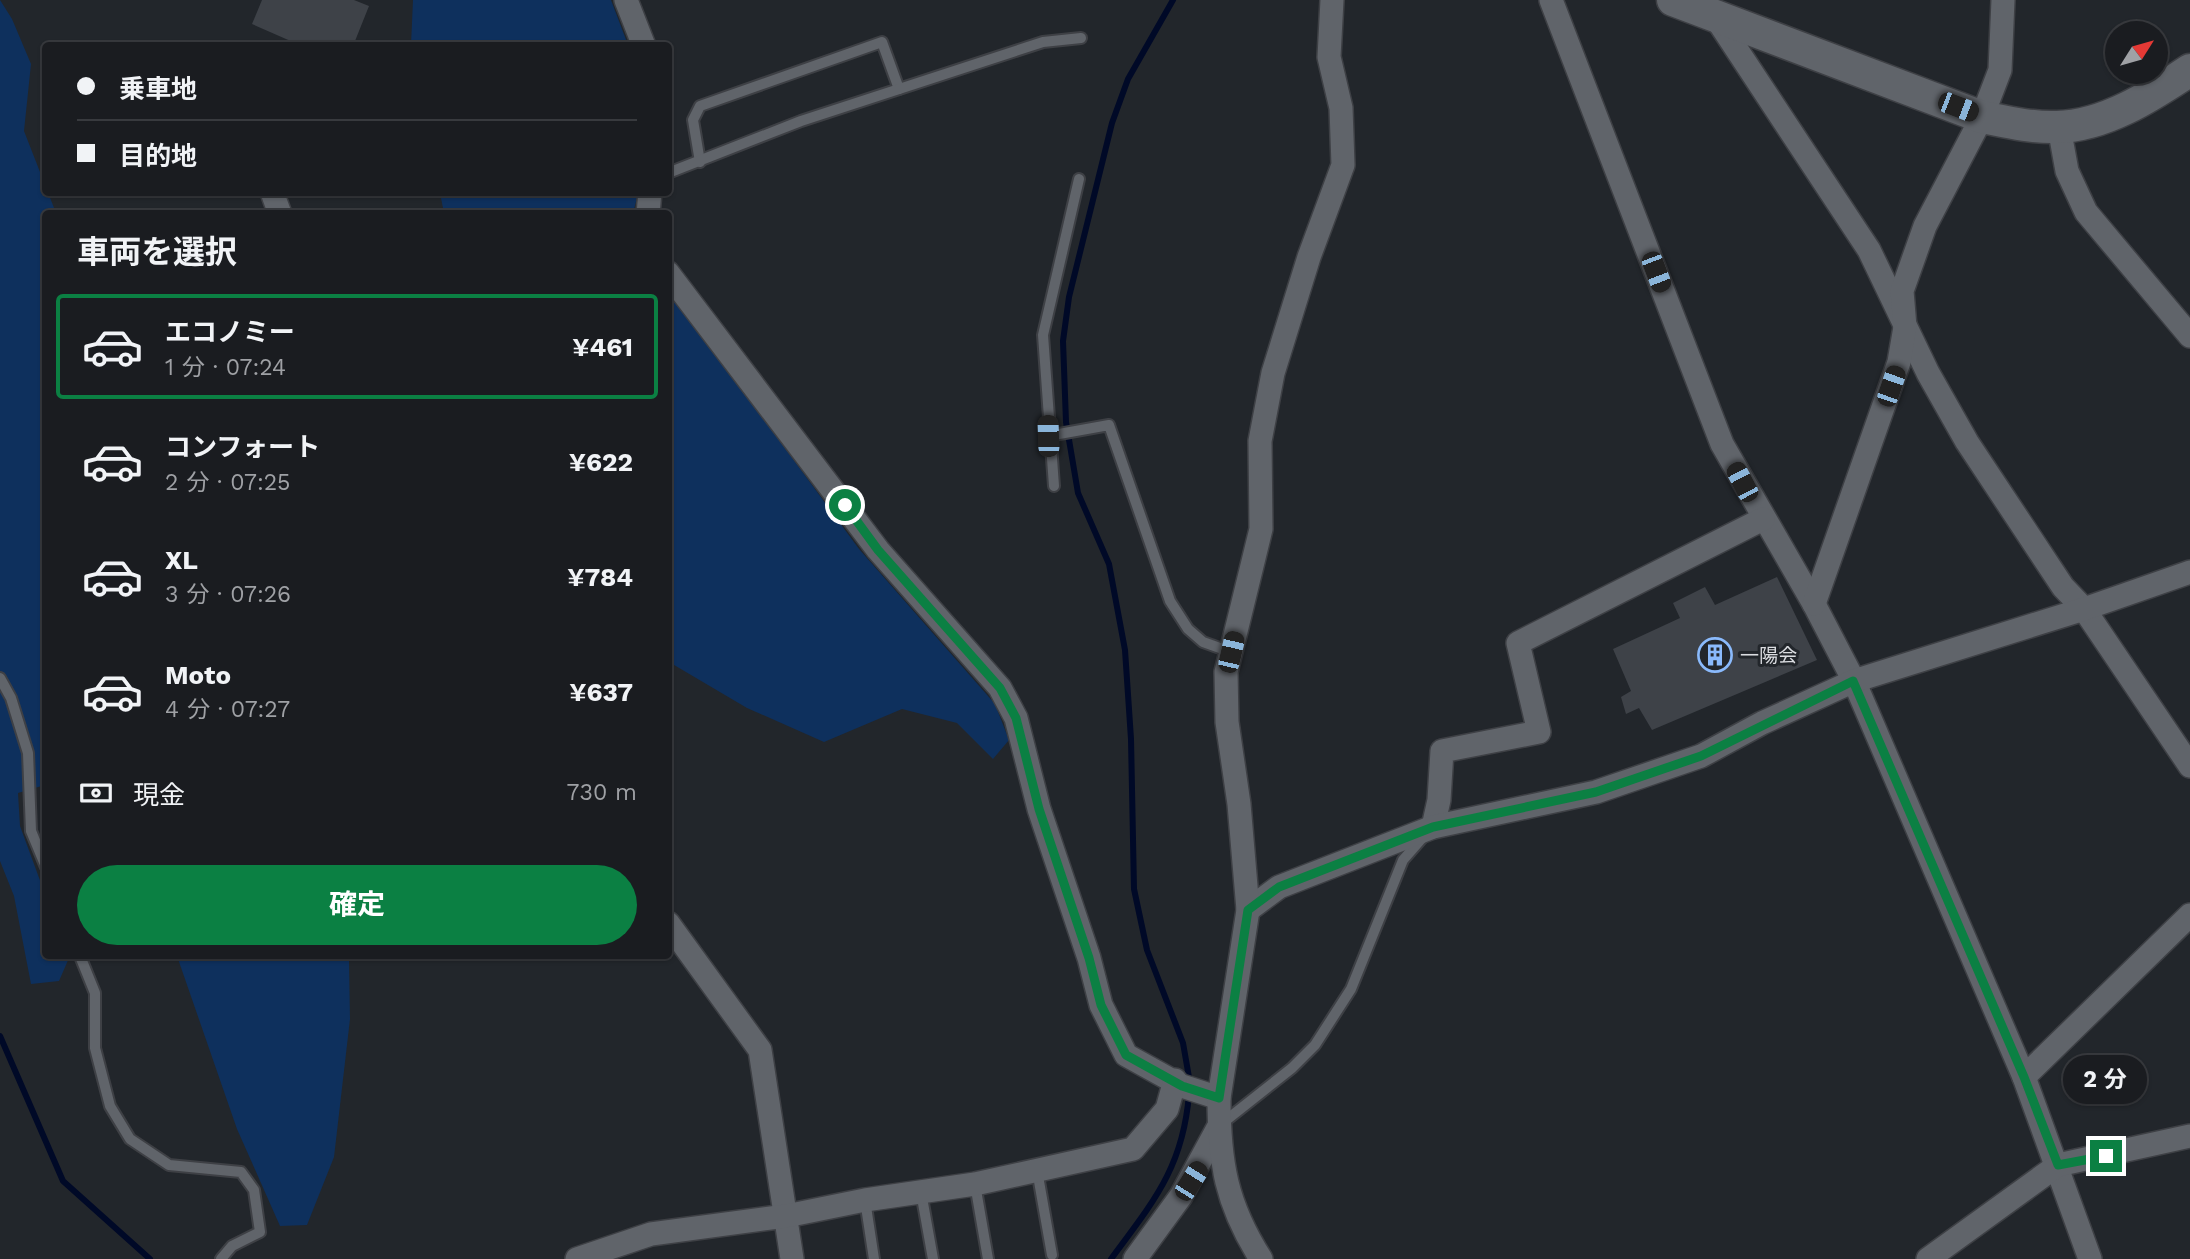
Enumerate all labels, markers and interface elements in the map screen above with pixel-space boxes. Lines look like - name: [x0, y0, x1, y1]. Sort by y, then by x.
- north arrow: [2105, 21, 2168, 84]
- map controls: [2105, 21, 2168, 84]
- text: 乗車地: [119, 74, 197, 104]
- car: [1935, 90, 1982, 124]
- text: 目的地: [119, 141, 197, 171]
- text: 車両を選択: [77, 233, 237, 271]
- car: [1639, 249, 1674, 295]
- icon: car: [81, 315, 144, 378]
- text: エコノミー: [165, 317, 295, 347]
- text: ¥461: [572, 332, 633, 362]
- text: 1 分 · 07:24: [165, 354, 286, 381]
- car: [1875, 363, 1908, 409]
- car: [1037, 415, 1060, 457]
- icon: car: [81, 430, 144, 493]
- text: コンフォート: [165, 432, 320, 462]
- text: ¥622: [569, 447, 633, 477]
- car: [1723, 459, 1762, 505]
- text: 2 分 · 07:25: [165, 469, 291, 496]
- route start: [829, 489, 861, 521]
- icon: car: [81, 545, 144, 608]
- text: XL: [165, 545, 198, 575]
- text: ¥784: [567, 562, 633, 592]
- text: 3 分 · 07:26: [165, 581, 291, 608]
- car: [1217, 629, 1246, 675]
- building icon: 一陽会: [1696, 636, 1734, 674]
- place label: 一陽会: [1740, 644, 1797, 667]
- icon: car: [81, 660, 144, 723]
- text: Moto: [165, 660, 231, 690]
- text: ¥637: [569, 677, 633, 707]
- text: 4 分 · 07:27: [165, 696, 290, 723]
- icon: cash: [77, 774, 115, 812]
- text: 730 m: [567, 779, 637, 806]
- text: 現金: [133, 780, 185, 810]
- button: 確定: [77, 865, 637, 945]
- callout: 2 分: [2064, 1054, 2148, 1104]
- text: 2 分: [2083, 1066, 2127, 1093]
- route end: [2090, 1140, 2122, 1172]
- car: [1171, 1158, 1212, 1204]

